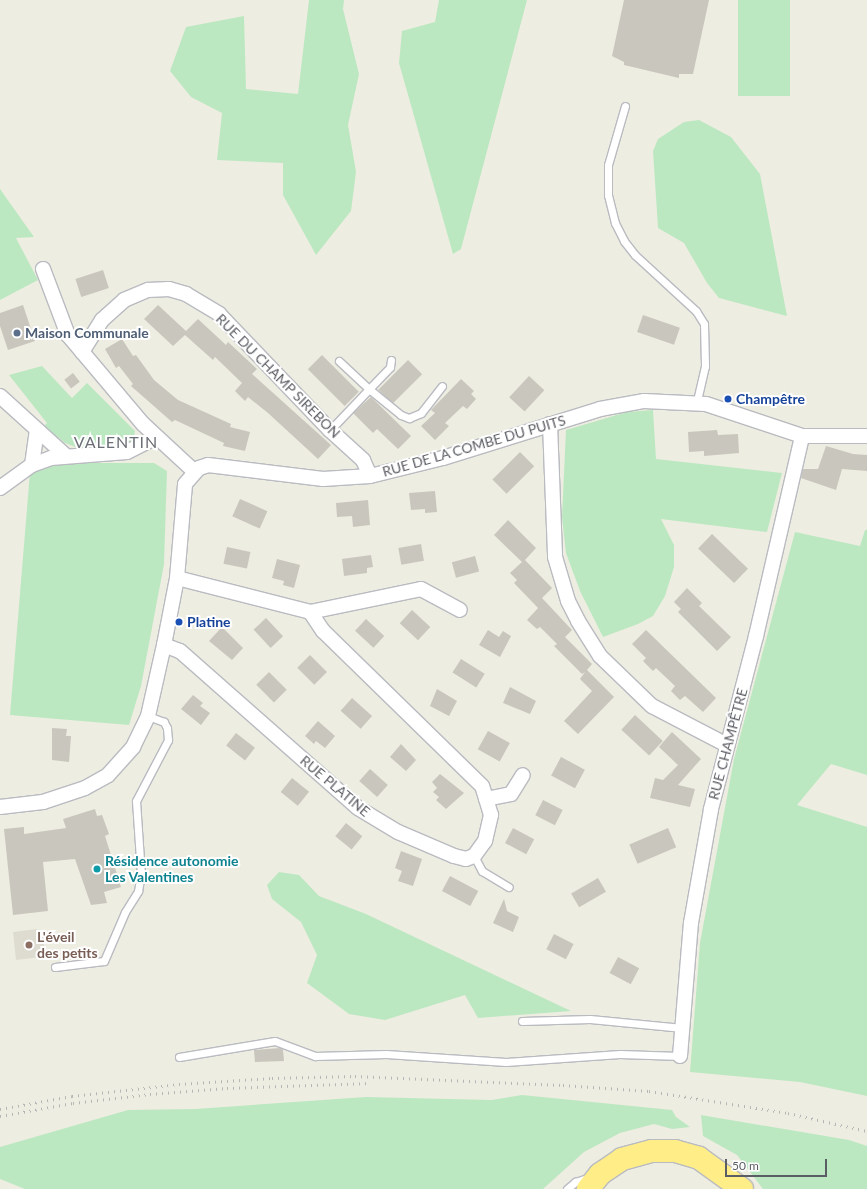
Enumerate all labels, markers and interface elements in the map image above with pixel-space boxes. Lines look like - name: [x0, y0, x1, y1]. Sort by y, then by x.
- street label: RUE DU CHAMP SIREBON: [212, 310, 344, 442]
- place label: Maison Communale: [25, 325, 149, 341]
- marker: Maison Communale: [12, 328, 22, 338]
- place label: Champêtre: [736, 391, 805, 407]
- marker: Champêtre: [723, 394, 733, 404]
- street label: RUE DE LA COMBE DU PUITS: [380, 412, 568, 480]
- district label: VALENTIN: [74, 432, 158, 452]
- place label: Platine: [187, 614, 231, 630]
- marker: Platine: [174, 617, 184, 627]
- street label: RUE CHAMPÊTRE: [705, 686, 751, 802]
- street label: RUE PLATINE: [297, 752, 373, 820]
- place label: Résidence autonomie Les Valentines: [105, 853, 238, 886]
- marker: Résidence autonomie Les Valentines: [92, 864, 102, 874]
- place label: L'éveil des petits: [37, 929, 98, 962]
- marker: L'éveil des petits: [24, 940, 34, 950]
- scale bar: [727, 1151, 829, 1177]
- text: 50 m: [732, 1158, 759, 1173]

